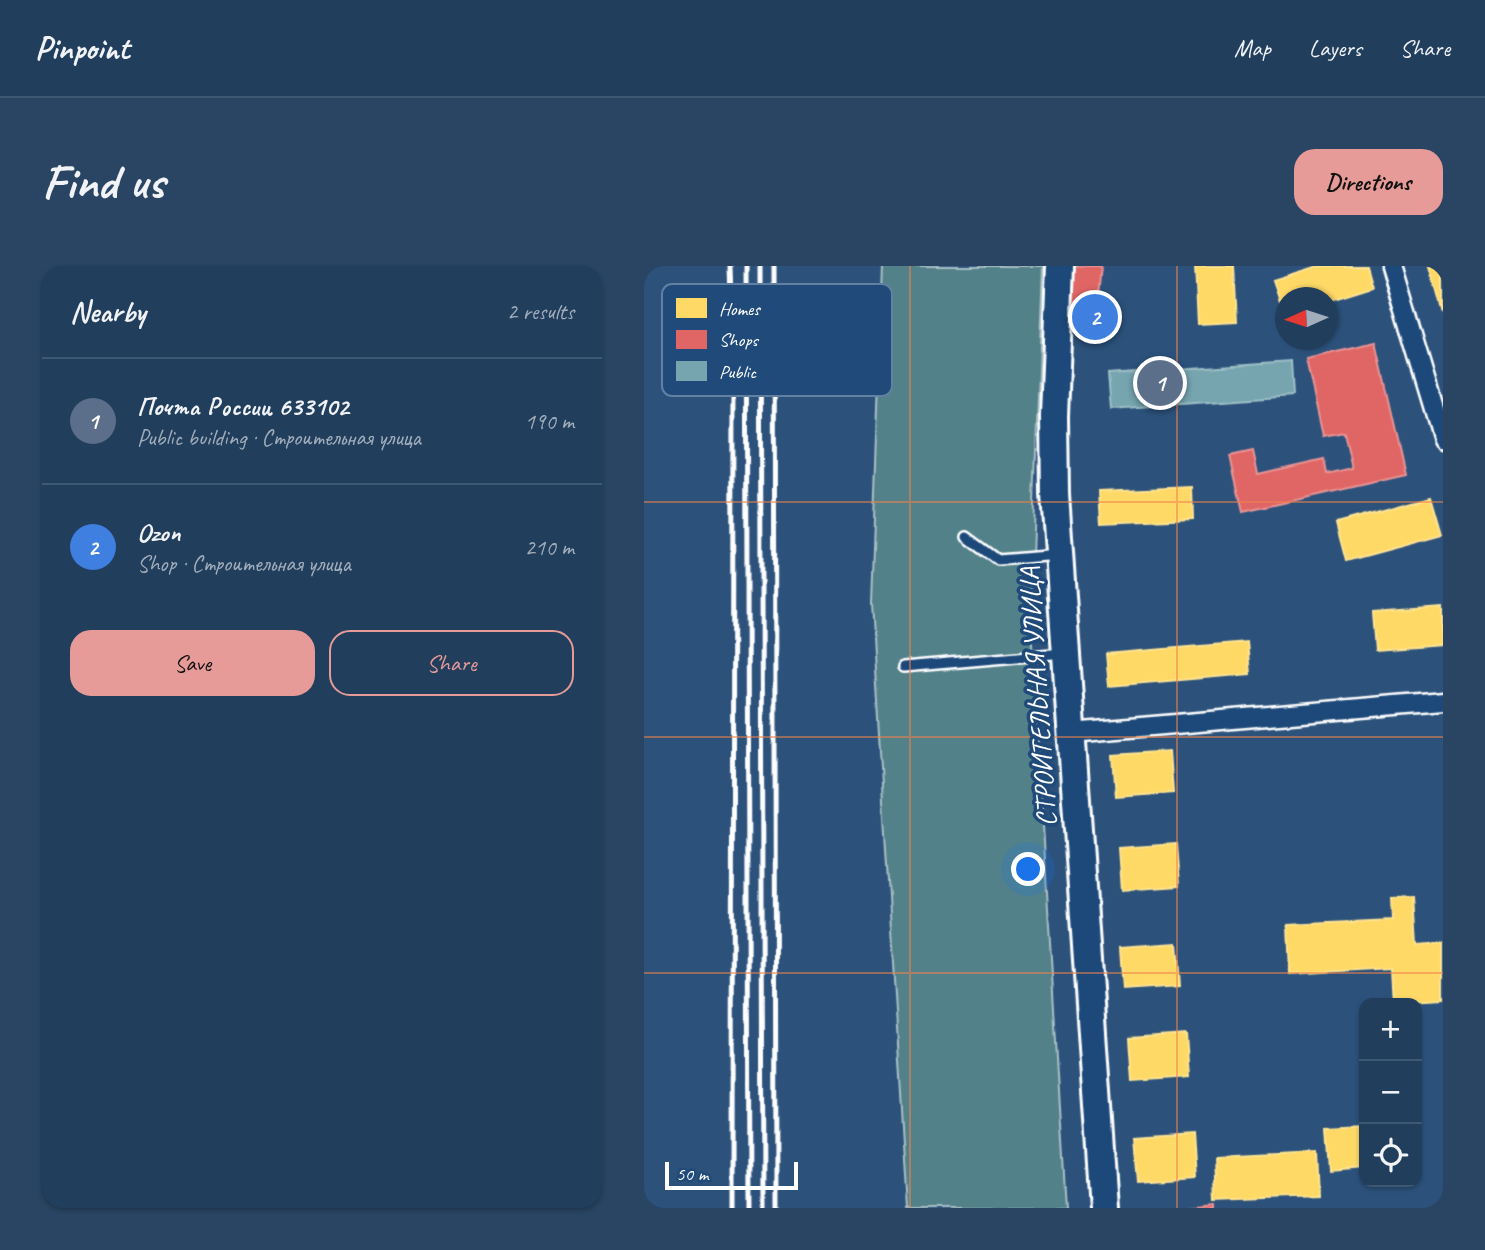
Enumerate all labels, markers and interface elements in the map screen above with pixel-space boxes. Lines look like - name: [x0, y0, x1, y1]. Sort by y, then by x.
- text: Pinpoint: [35, 27, 129, 69]
- text: Map: [1234, 33, 1271, 63]
- text: Layers: [1309, 33, 1362, 63]
- text: Share: [1400, 33, 1450, 63]
- button: Directions: [1294, 149, 1443, 215]
- text: Find us: [42, 151, 164, 213]
- legend: [662, 284, 892, 396]
- north arrow: [1275, 287, 1338, 350]
- pin: 2: [1072, 291, 1118, 343]
- text: Nearby: [70, 293, 146, 331]
- text: 2 results: [507, 297, 574, 326]
- text: Homes: [719, 297, 761, 321]
- text: Shops: [719, 328, 759, 352]
- pin: 1: [1137, 357, 1183, 409]
- text: Public: [719, 360, 757, 384]
- text: Почта России 633102: [137, 390, 349, 423]
- text: 1: [88, 407, 98, 436]
- text: 190 m: [525, 407, 574, 436]
- text: Public building · Строительная улица: [137, 423, 421, 452]
- text: Ozon: [137, 516, 180, 549]
- text: 2: [88, 533, 98, 562]
- text: 210 m: [525, 533, 574, 562]
- text: Shop · Строительная улица: [137, 549, 351, 578]
- street label: СТРОИТЕЛЬНАЯ УЛИЦА: [1011, 565, 1064, 828]
- button: Save: [70, 630, 315, 696]
- button: Share: [329, 630, 574, 696]
- your location: [1011, 852, 1045, 886]
- map controls: [1359, 998, 1422, 1187]
- button: +: [1359, 998, 1422, 1061]
- button: −: [1359, 1061, 1422, 1124]
- button: locate: [1359, 1124, 1422, 1187]
- scale bar: [665, 1159, 798, 1191]
- text: 50 m: [676, 1162, 708, 1186]

